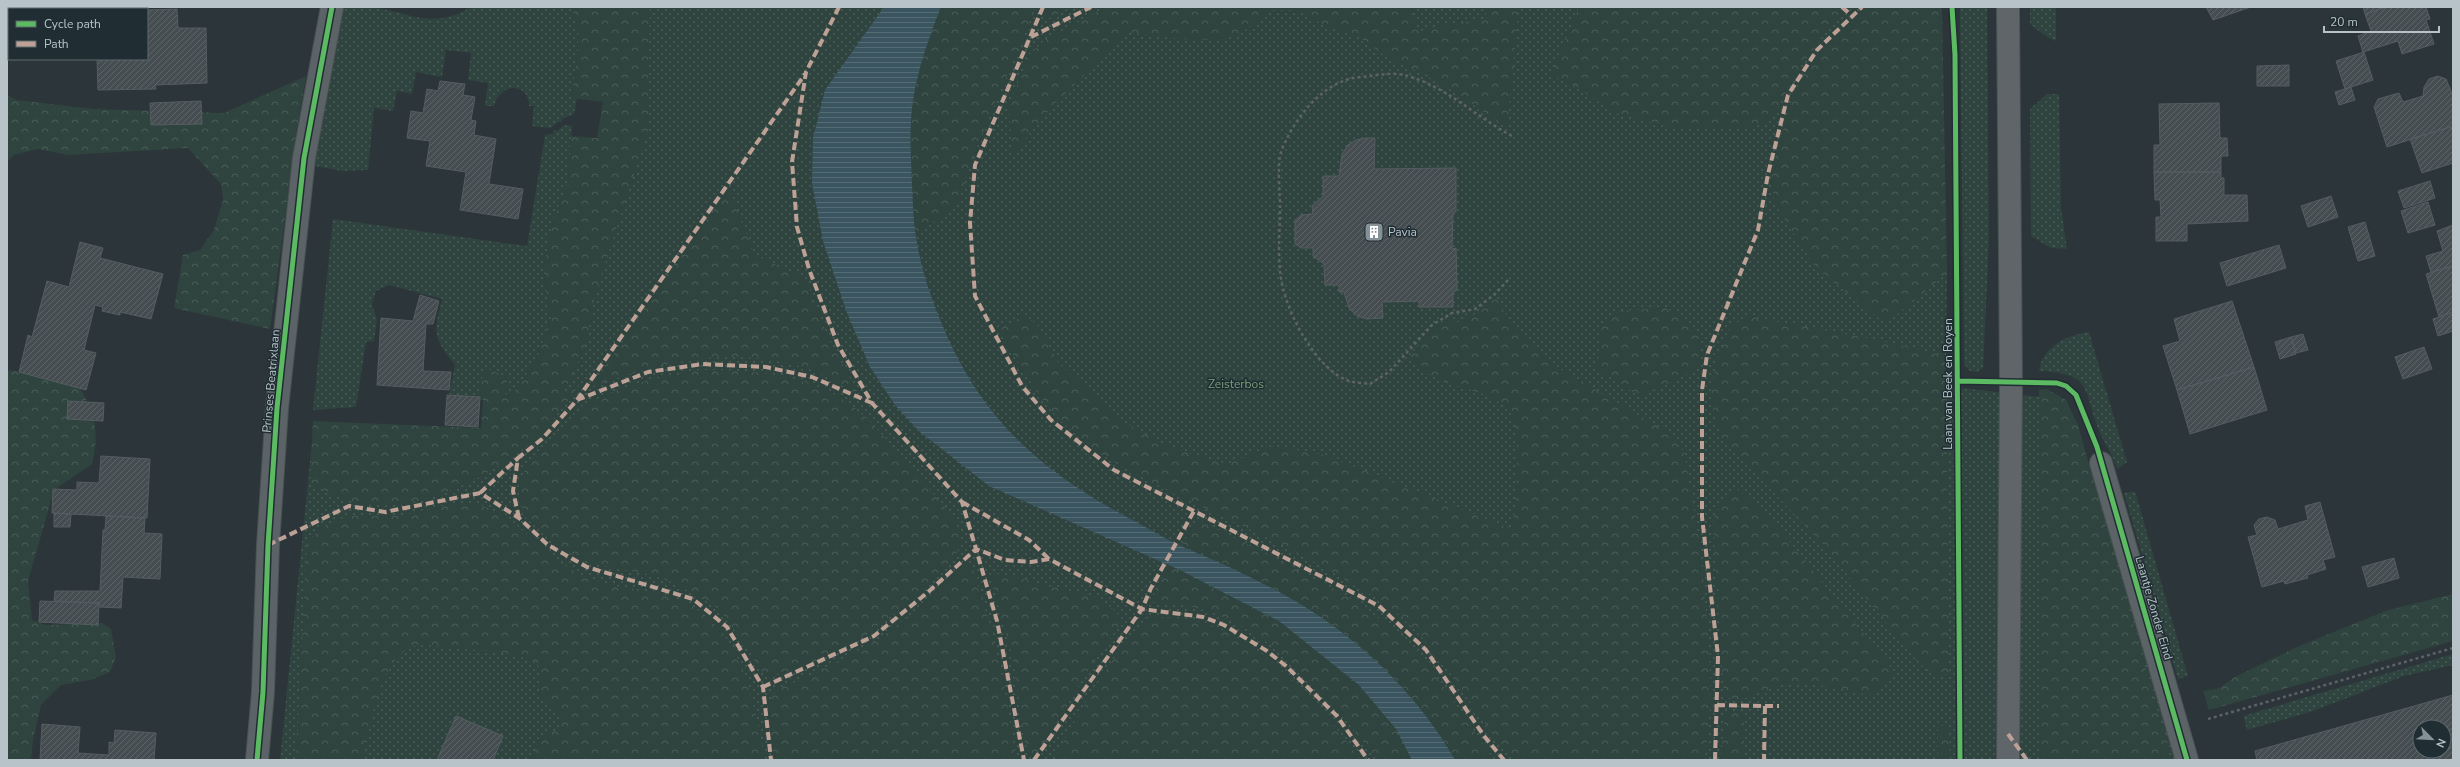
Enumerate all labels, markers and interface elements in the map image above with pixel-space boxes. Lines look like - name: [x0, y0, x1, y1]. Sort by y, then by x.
- legend: [8, 8, 148, 60]
- scale bar: [2324, 8, 2439, 34]
- text: 20 m: [2330, 14, 2358, 30]
- text: Cycle path: [44, 16, 101, 32]
- text: Path: [44, 36, 69, 52]
- building icon: Pavia: [1363, 221, 1385, 243]
- place label: Pavia: [1388, 224, 1417, 240]
- street label: Laan van Beek en Royen: [1940, 318, 1956, 450]
- street label: Prinses Beatrixlaan: [259, 329, 283, 433]
- park label: Zeisterbos: [1208, 376, 1264, 392]
- street label: Laantje Zonder Eind: [2132, 554, 2176, 662]
- north arrow: [2412, 719, 2452, 759]
- text: N: [2432, 736, 2449, 750]

